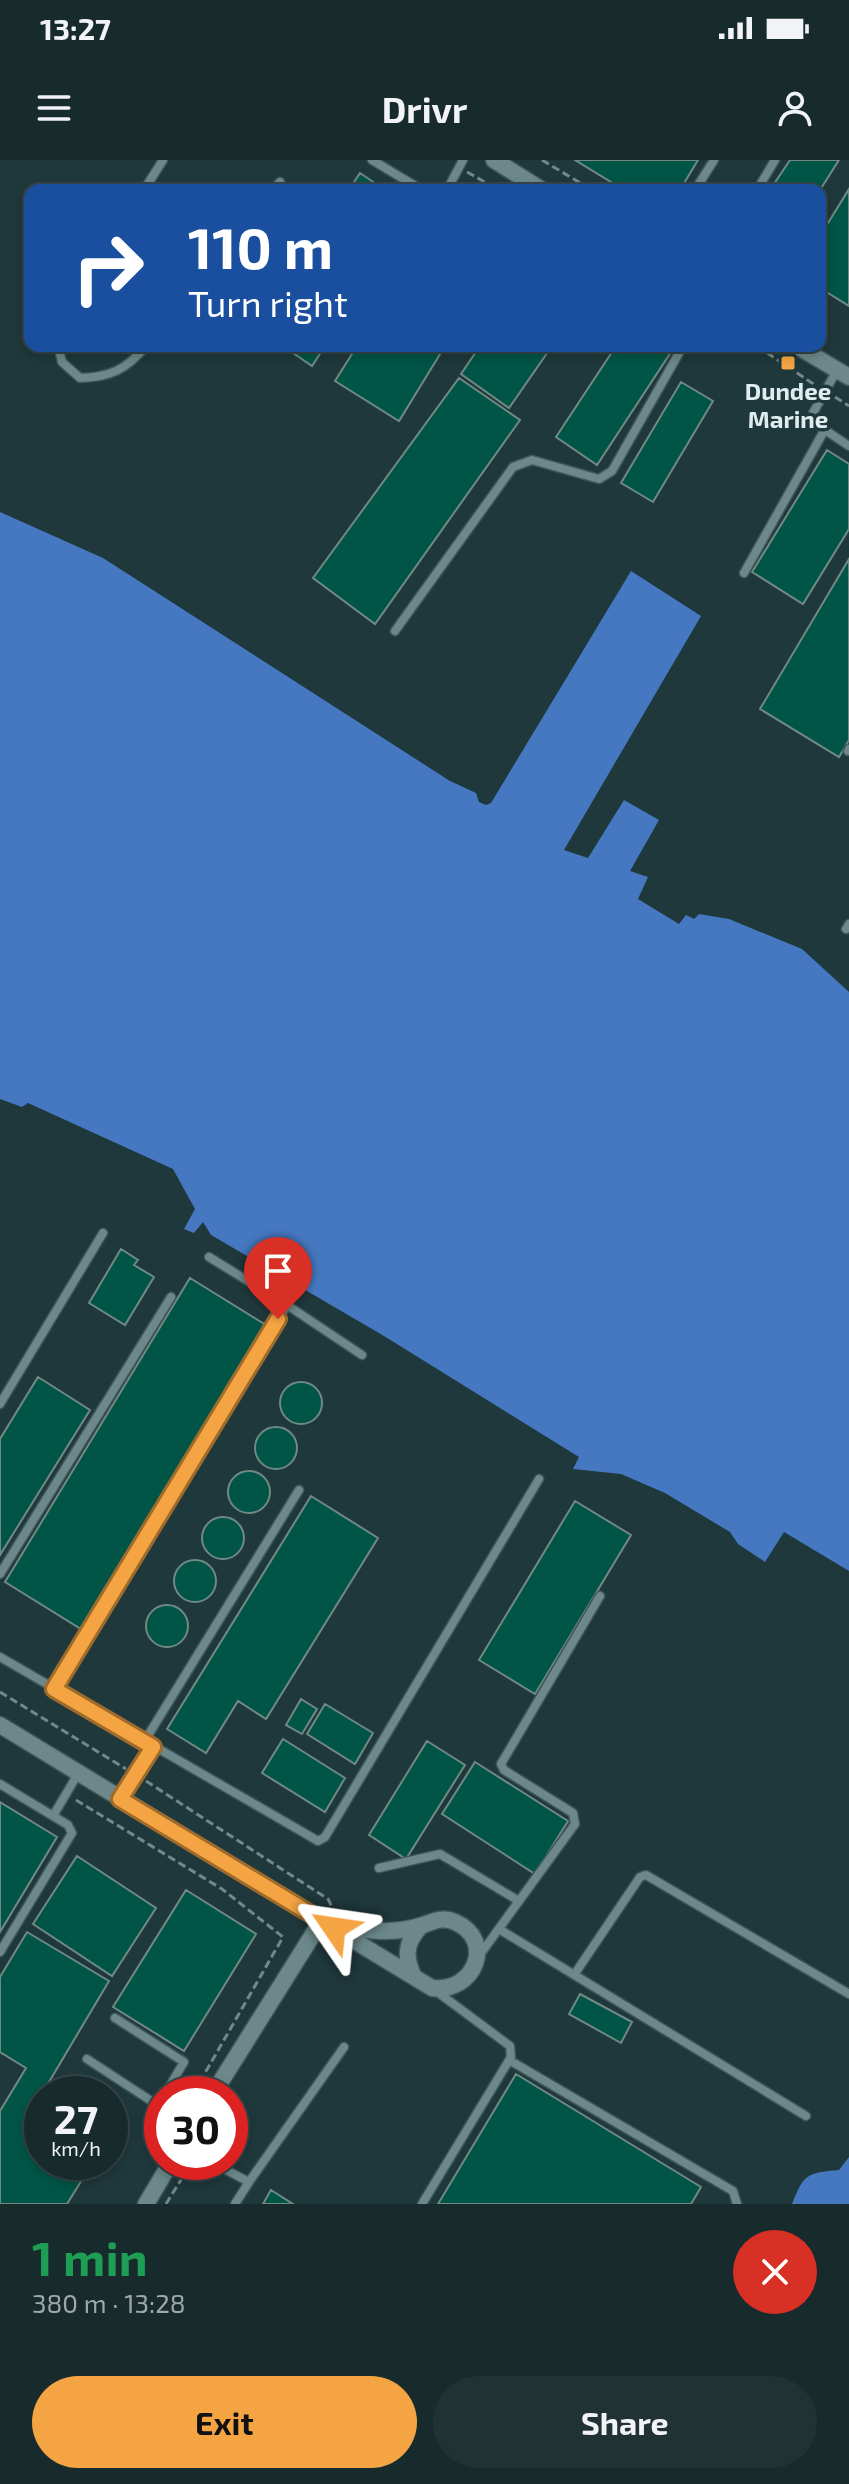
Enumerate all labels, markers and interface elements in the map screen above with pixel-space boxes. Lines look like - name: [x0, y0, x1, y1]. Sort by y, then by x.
- text: 13:27: [40, 10, 111, 46]
- icon: menu: [32, 86, 76, 130]
- icon: person: [773, 86, 817, 130]
- text: Drivr: [382, 87, 467, 130]
- text: 110 m: [188, 213, 333, 280]
- icon: right: [56, 216, 160, 320]
- text: Turn right: [188, 281, 348, 324]
- marker: Dundee Marine: [779, 354, 797, 372]
- place label: Dundee Marine: [745, 376, 831, 433]
- pin: [244, 1237, 312, 1319]
- icon: arrive: [256, 1249, 300, 1293]
- position arrow: [292, 1886, 376, 1970]
- speed limit sign: 30: [144, 2076, 248, 2180]
- text: 27: [54, 2094, 98, 2142]
- text: km/h: [51, 2136, 101, 2160]
- text: 1 min: [32, 2228, 148, 2286]
- button: close: [733, 2230, 817, 2314]
- text: 380 m · 13:28: [32, 2287, 186, 2318]
- button: Exit: [32, 2376, 417, 2468]
- button: Share: [433, 2376, 817, 2468]

